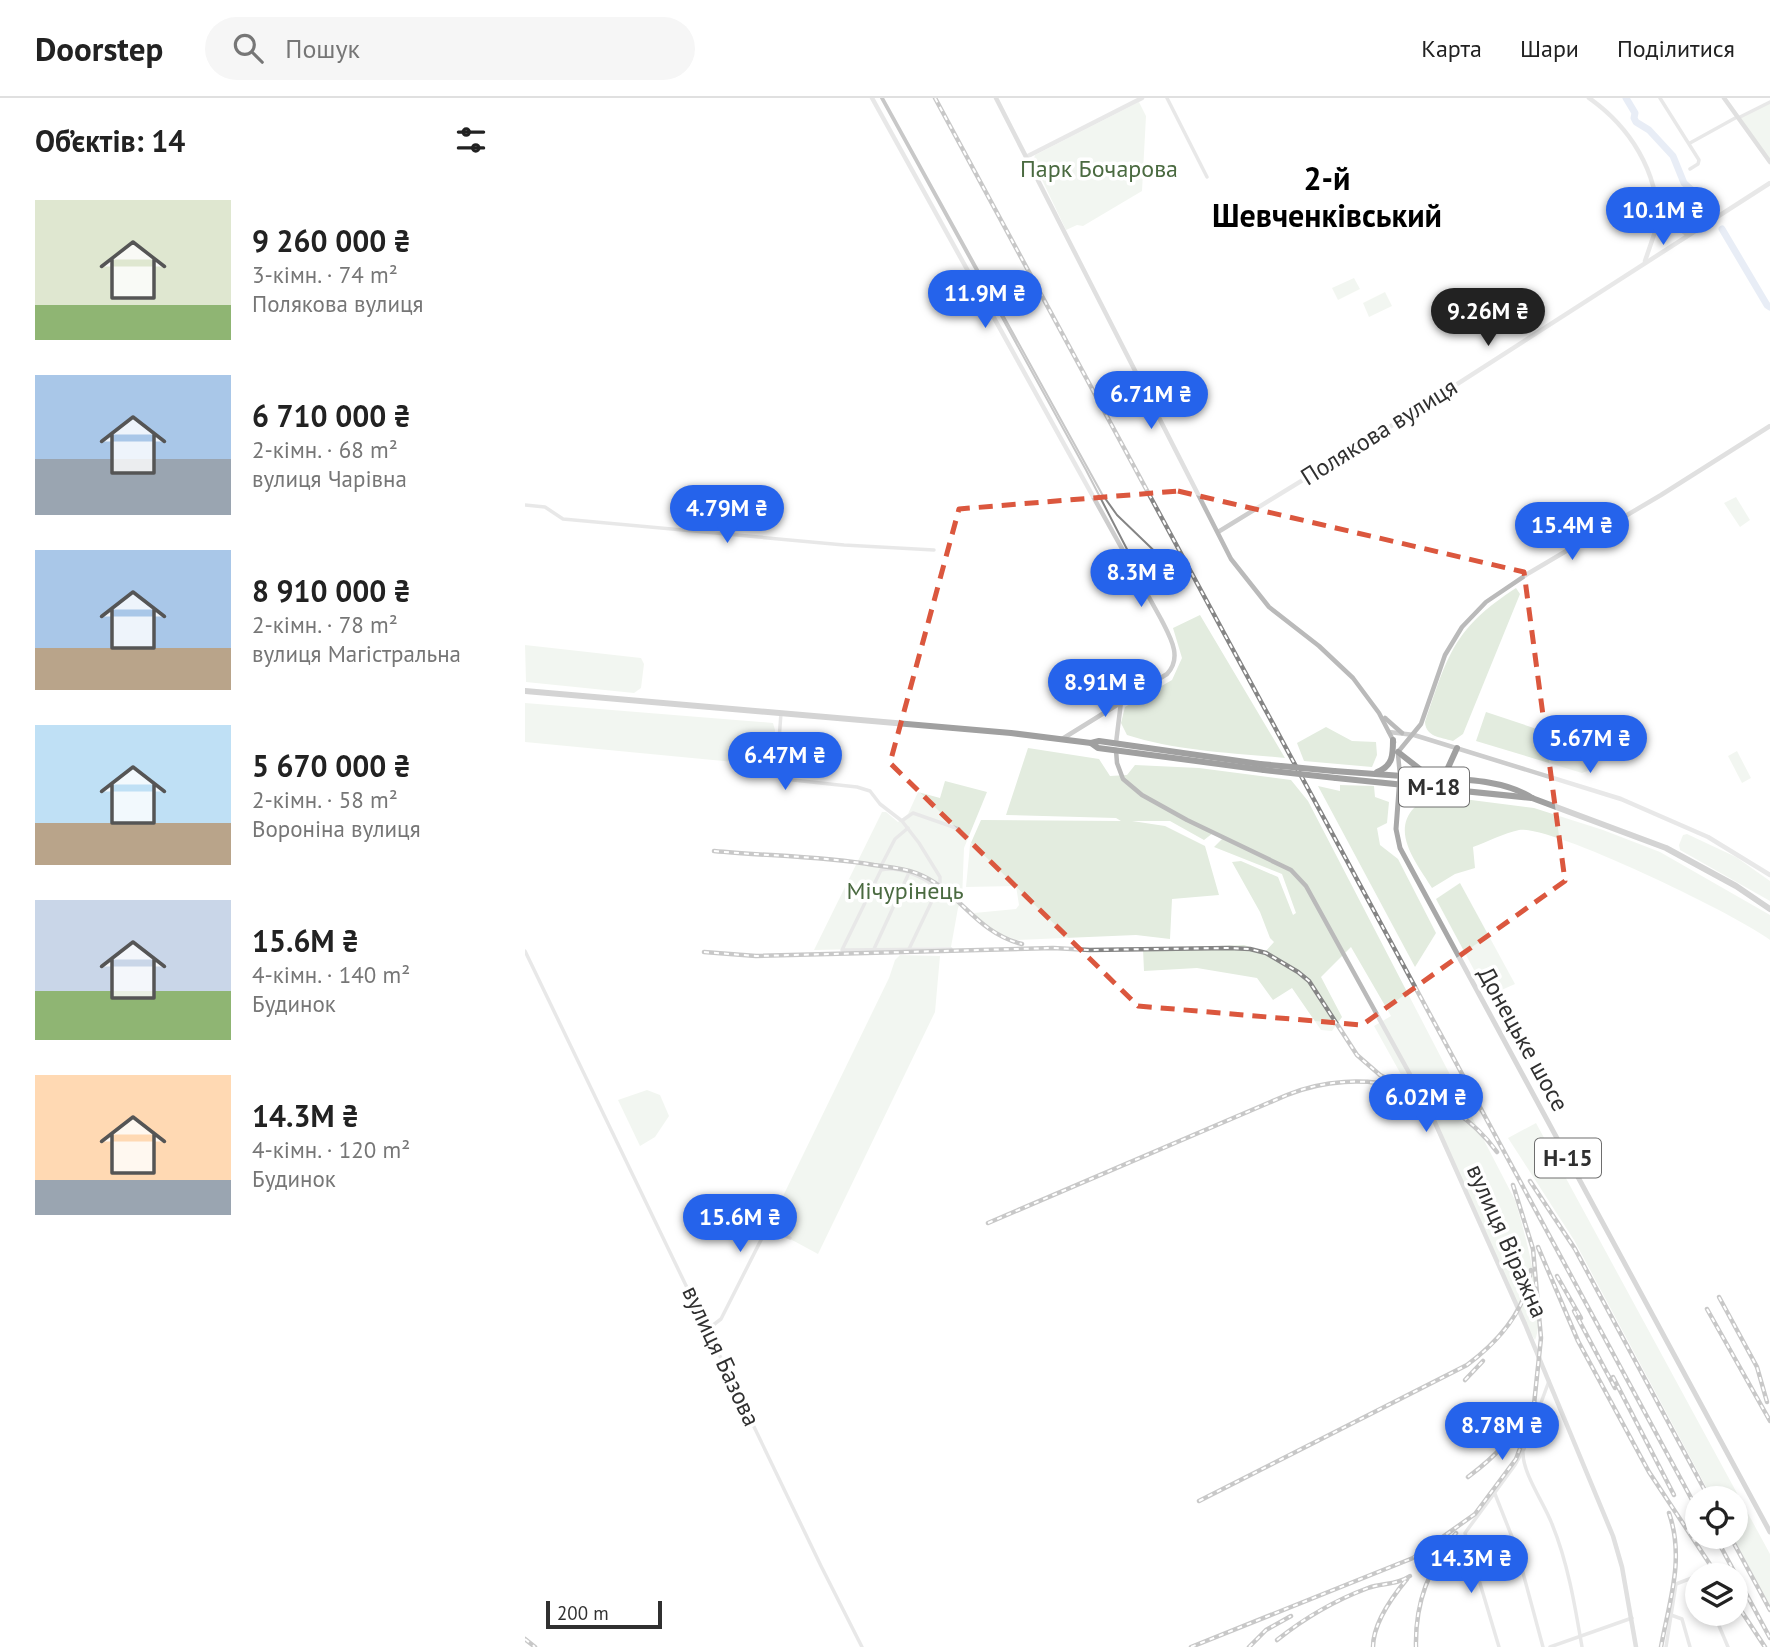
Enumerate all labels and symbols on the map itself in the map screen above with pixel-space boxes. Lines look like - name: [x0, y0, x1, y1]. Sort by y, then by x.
- park label: Парк Бочарова: [1020, 153, 1178, 184]
- district label: 2-й Шевченківський: [1212, 157, 1442, 236]
- pin: 10.1M ₴: [1598, 188, 1728, 247]
- pin: 11.9M ₴: [920, 271, 1050, 330]
- pin: 9.26M ₴: [1423, 288, 1553, 348]
- street label: Полякова вулиця: [1295, 371, 1463, 492]
- pin: 6.71M ₴: [1086, 372, 1216, 431]
- pin: 4.79M ₴: [662, 486, 792, 545]
- pin: 15.4M ₴: [1507, 503, 1637, 562]
- pin: 8.3M ₴: [1084, 550, 1198, 609]
- pin: 8.91M ₴: [1040, 660, 1170, 719]
- pin: 5.67M ₴: [1525, 716, 1655, 775]
- pin: 6.47M ₴: [720, 732, 850, 792]
- road number: М-18: [1399, 768, 1469, 806]
- park label: Мічурінець: [846, 875, 964, 906]
- street label: Донецьке шосе: [1471, 961, 1576, 1117]
- pin: 6.02M ₴: [1361, 1074, 1491, 1134]
- road number: Н-15: [1535, 1138, 1601, 1177]
- street label: вулиця Віражна: [1460, 1159, 1555, 1322]
- pin: 15.6M ₴: [675, 1194, 805, 1254]
- street label: вулиця Базова: [675, 1281, 767, 1431]
- pin: 8.78M ₴: [1437, 1402, 1567, 1462]
- pin: 14.3M ₴: [1406, 1536, 1536, 1595]
- scale bar: [546, 1598, 661, 1630]

